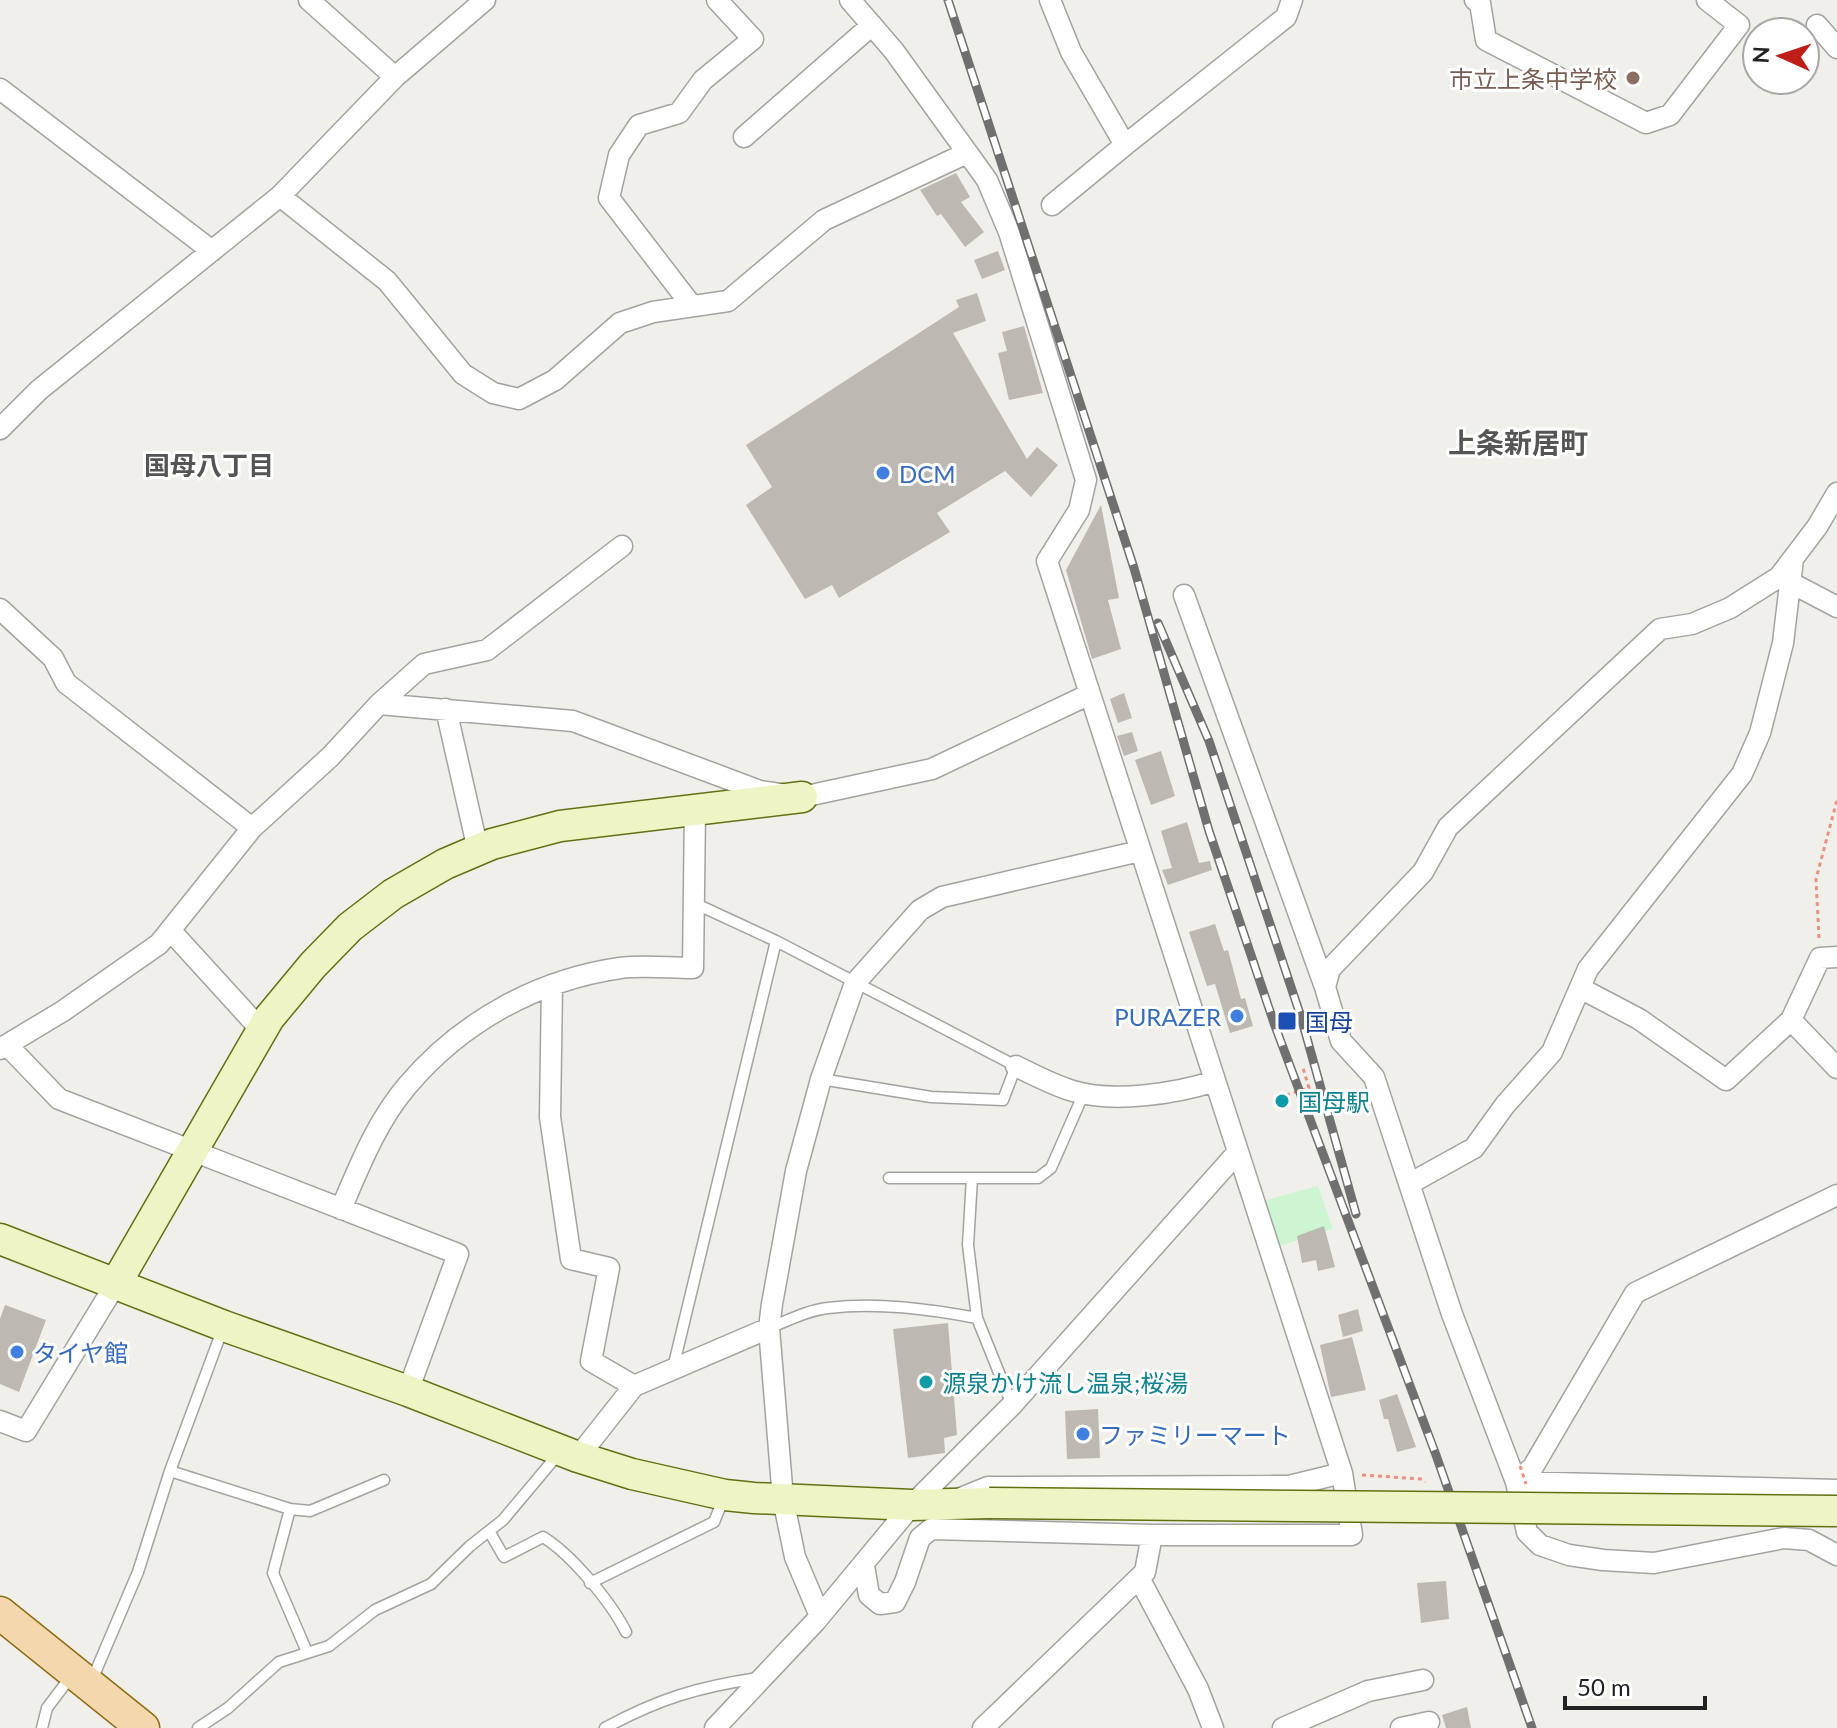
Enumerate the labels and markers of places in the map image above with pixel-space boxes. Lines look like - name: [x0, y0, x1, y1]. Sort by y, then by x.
- place label: 市立上条中学校: [1449, 64, 1617, 93]
- marker: 市立上条中学校: [1624, 69, 1642, 87]
- place label: DCM: [899, 459, 956, 488]
- marker: DCM: [874, 464, 892, 482]
- place label: PURAZER: [1114, 1002, 1221, 1031]
- marker: PURAZER: [1228, 1007, 1246, 1025]
- place label: 国母: [1305, 1007, 1353, 1036]
- marker: 国母: [1276, 1010, 1298, 1032]
- place label: 国母駅: [1298, 1087, 1370, 1116]
- marker: 国母駅: [1273, 1092, 1291, 1110]
- place label: タイヤ館: [33, 1338, 128, 1367]
- marker: タイヤ館: [8, 1343, 26, 1361]
- place label: 源泉かけ流し温泉;桜湯: [942, 1368, 1188, 1397]
- marker: 源泉かけ流し温泉;桜湯: [917, 1373, 935, 1391]
- place label: ファミリーマート: [1099, 1420, 1291, 1449]
- marker: ファミリーマート: [1074, 1425, 1092, 1443]

